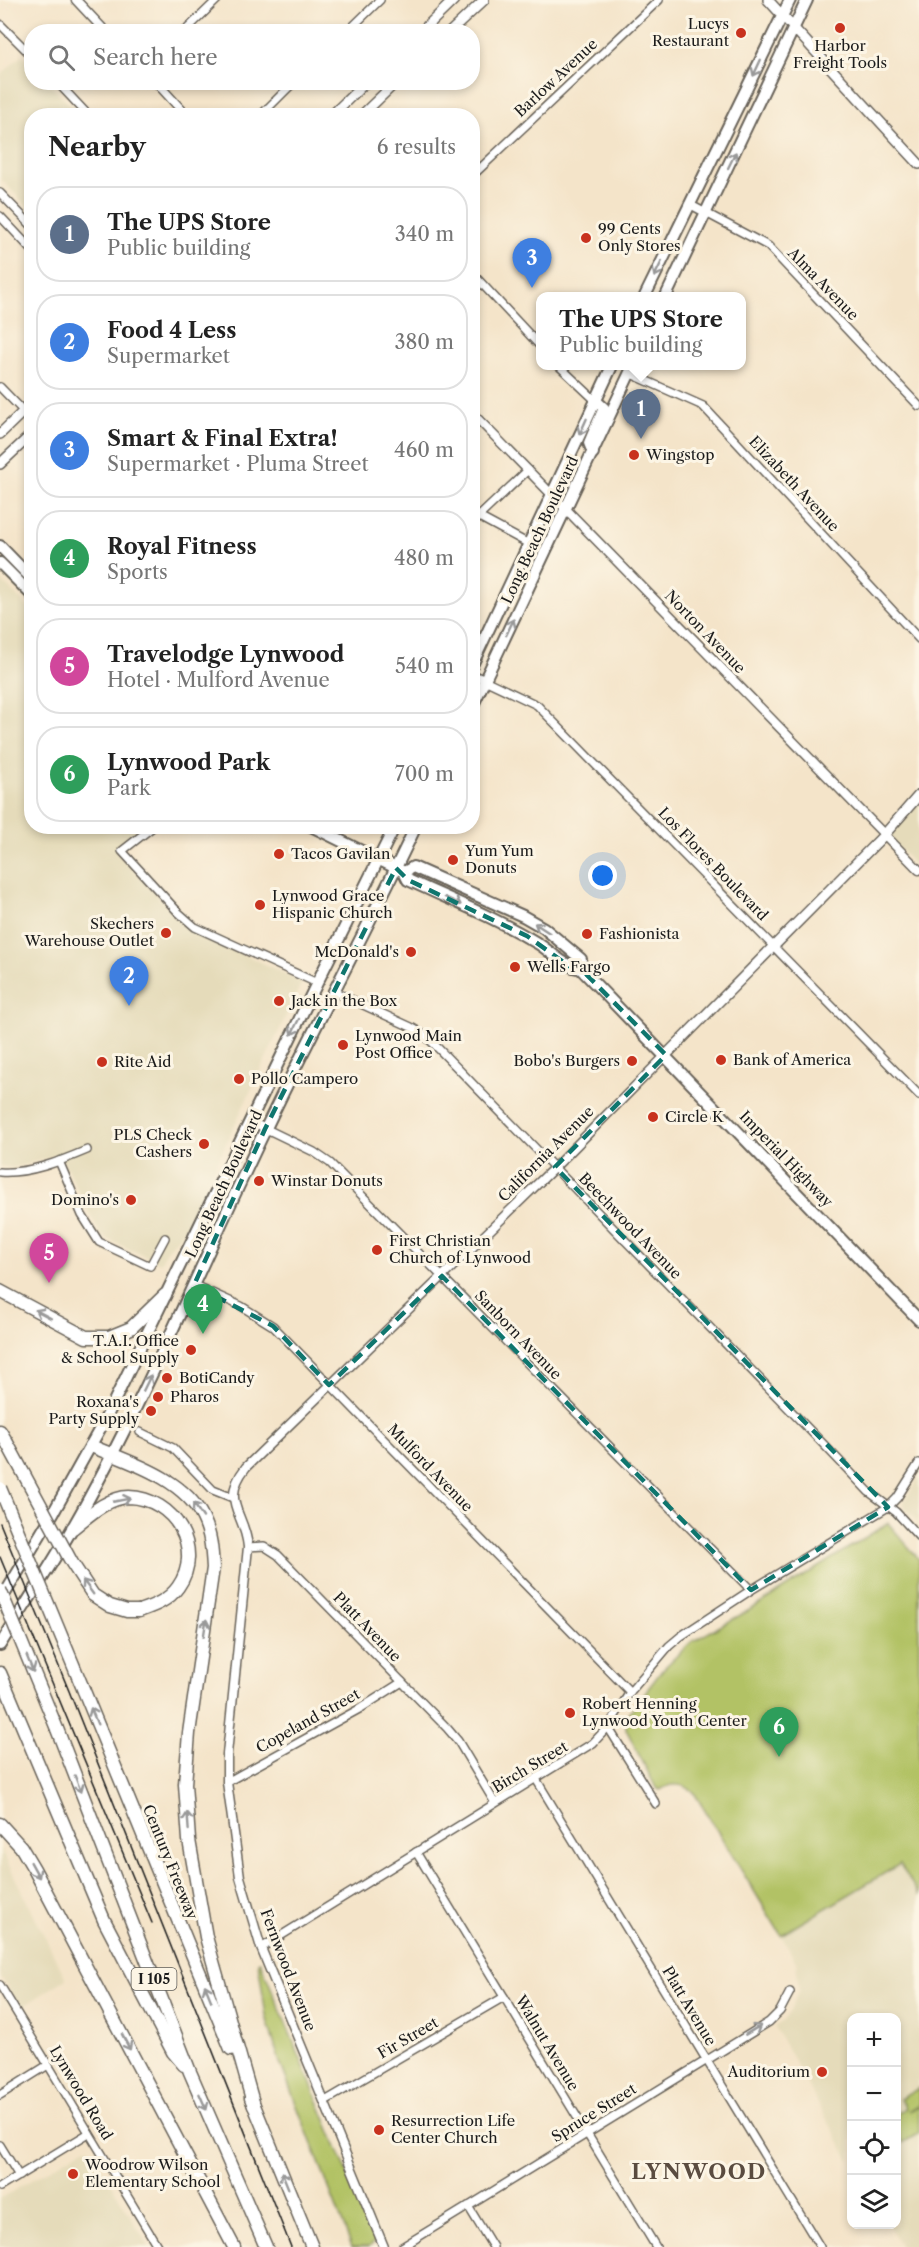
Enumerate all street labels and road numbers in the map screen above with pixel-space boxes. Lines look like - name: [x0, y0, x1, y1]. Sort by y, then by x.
- street label: Barlow Avenue: [510, 34, 601, 121]
- street label: Alma Avenue: [783, 243, 863, 324]
- street label: Elizabeth Avenue: [745, 432, 844, 535]
- street label: Long Beach Boulevard: [497, 453, 582, 607]
- street label: Norton Avenue: [661, 586, 750, 677]
- street label: Los Flores Boulevard: [654, 803, 772, 924]
- street label: California Avenue: [494, 1102, 597, 1205]
- street label: Imperial Highway: [736, 1106, 838, 1211]
- street label: Long Beach Boulevard: [181, 1107, 266, 1261]
- street label: Beechwood Avenue: [575, 1169, 686, 1283]
- street label: Sanborn Avenue: [471, 1286, 566, 1383]
- street label: Mulford Avenue: [384, 1420, 477, 1516]
- street label: Platt Avenue: [329, 1588, 405, 1665]
- street label: Copeland Street: [253, 1684, 364, 1757]
- street label: Birch Street: [488, 1736, 572, 1797]
- street label: Century Freeway: [139, 1802, 202, 1923]
- street label: Fernwood Avenue: [256, 1906, 320, 2033]
- street label: Platt Avenue: [658, 1962, 721, 2049]
- road number: I 105: [132, 1968, 176, 1990]
- street label: Walnut Avenue: [511, 1991, 583, 2094]
- street label: Fir Street: [374, 2012, 442, 2062]
- street label: Lynwood Road: [46, 2042, 117, 2144]
- street label: Spruce Street: [548, 2079, 640, 2146]

